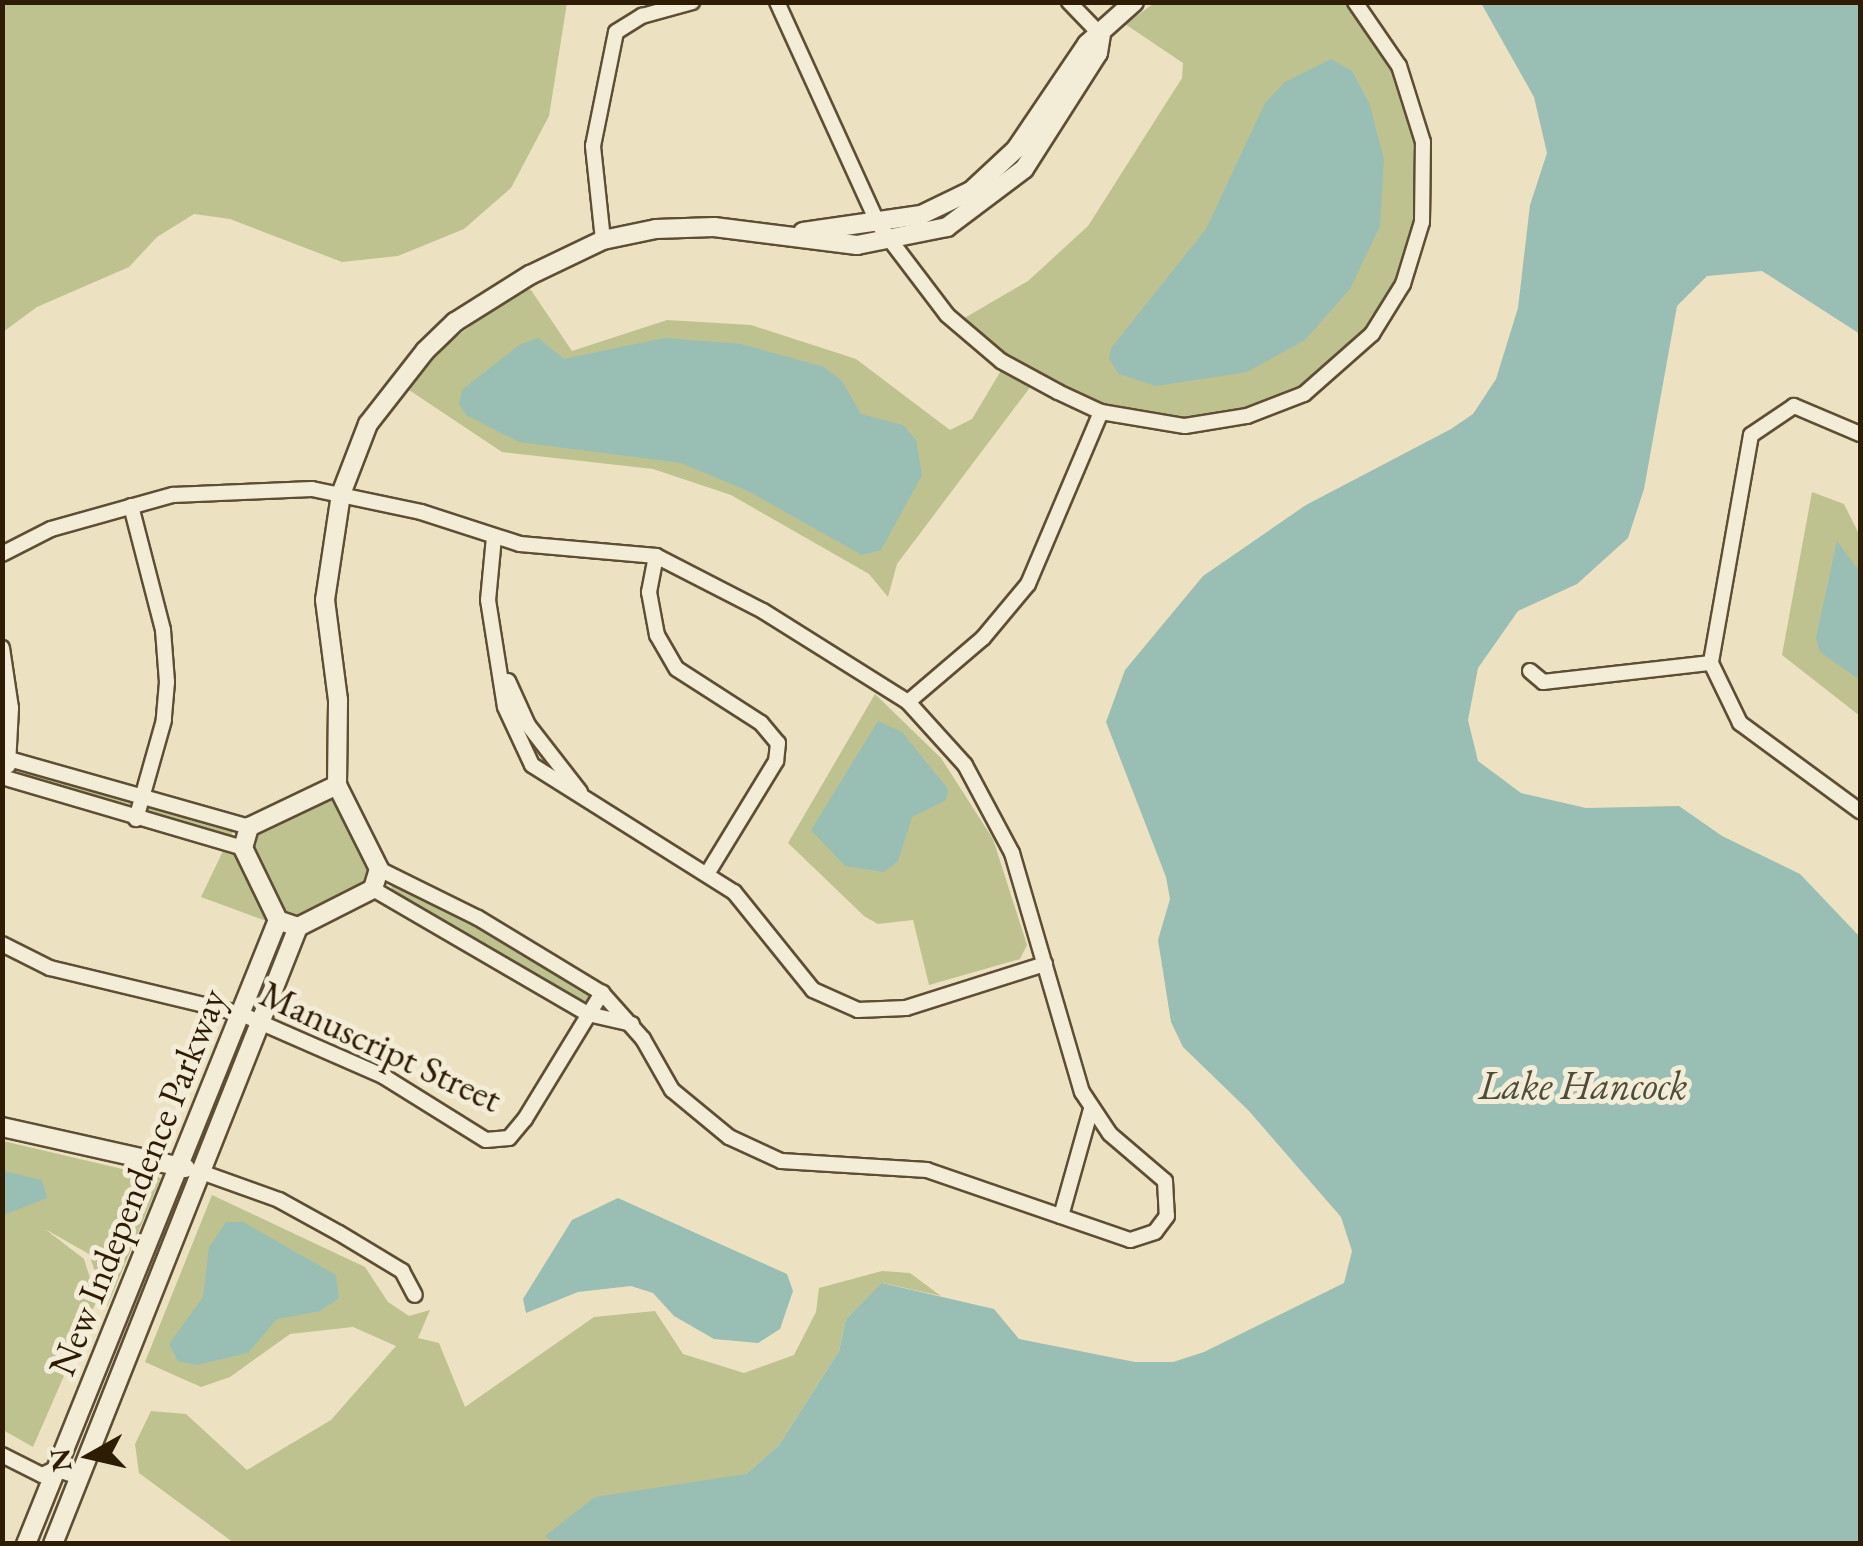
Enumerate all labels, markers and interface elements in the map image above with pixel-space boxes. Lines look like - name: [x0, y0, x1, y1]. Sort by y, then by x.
- street label: Manuscript Street: [253, 970, 509, 1122]
- street label: New Independence Parkway: [38, 982, 236, 1382]
- water label: Lake Hancock: [1479, 1061, 1687, 1109]
- north arrow: [40, 1406, 140, 1506]
- text: N: [41, 1446, 80, 1474]

